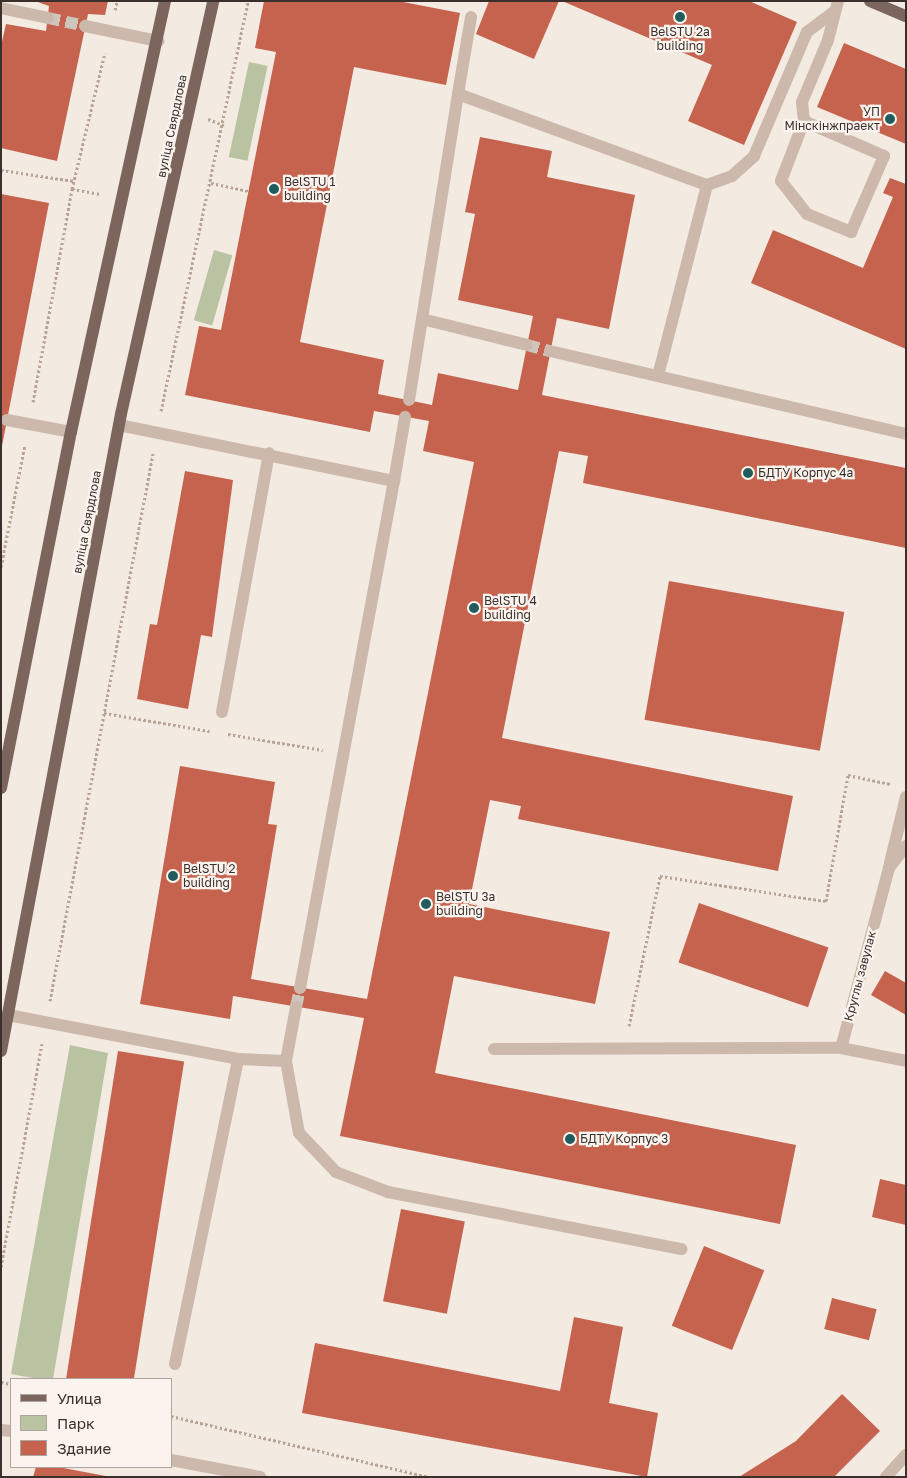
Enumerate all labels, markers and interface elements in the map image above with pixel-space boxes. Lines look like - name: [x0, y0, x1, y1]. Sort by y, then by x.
- marker: BelSTU 2a building: [674, 11, 686, 23]
- place label: BelSTU 2a building: [650, 25, 710, 53]
- street label: вуліца Свярдлова: [154, 73, 190, 179]
- place label: УП Мінскінжпраект: [784, 105, 880, 133]
- marker: УП Мінскінжпраект: [884, 113, 896, 125]
- place label: BelSTU 1 building: [284, 175, 335, 203]
- marker: BelSTU 1 building: [268, 183, 280, 195]
- place label: БДТУ Корпус 4а: [758, 466, 853, 480]
- marker: БДТУ Корпус 4а: [742, 467, 754, 479]
- street label: вуліца Свярдлова: [70, 469, 104, 575]
- place label: BelSTU 4 building: [484, 594, 537, 622]
- marker: BelSTU 4 building: [468, 602, 480, 614]
- place label: BelSTU 2 building: [183, 862, 236, 890]
- marker: BelSTU 2 building: [167, 870, 179, 882]
- place label: BelSTU 3a building: [436, 890, 495, 918]
- marker: BelSTU 3a building: [420, 898, 432, 910]
- street label: Круглы завулак: [841, 929, 879, 1023]
- place label: БДТУ Корпус 3: [580, 1132, 668, 1146]
- marker: БДТУ Корпус 3: [564, 1133, 576, 1145]
- legend: [10, 1378, 172, 1468]
- text: Улица: [57, 1389, 102, 1407]
- text: Парк: [57, 1414, 95, 1432]
- text: Здание: [57, 1439, 111, 1457]

